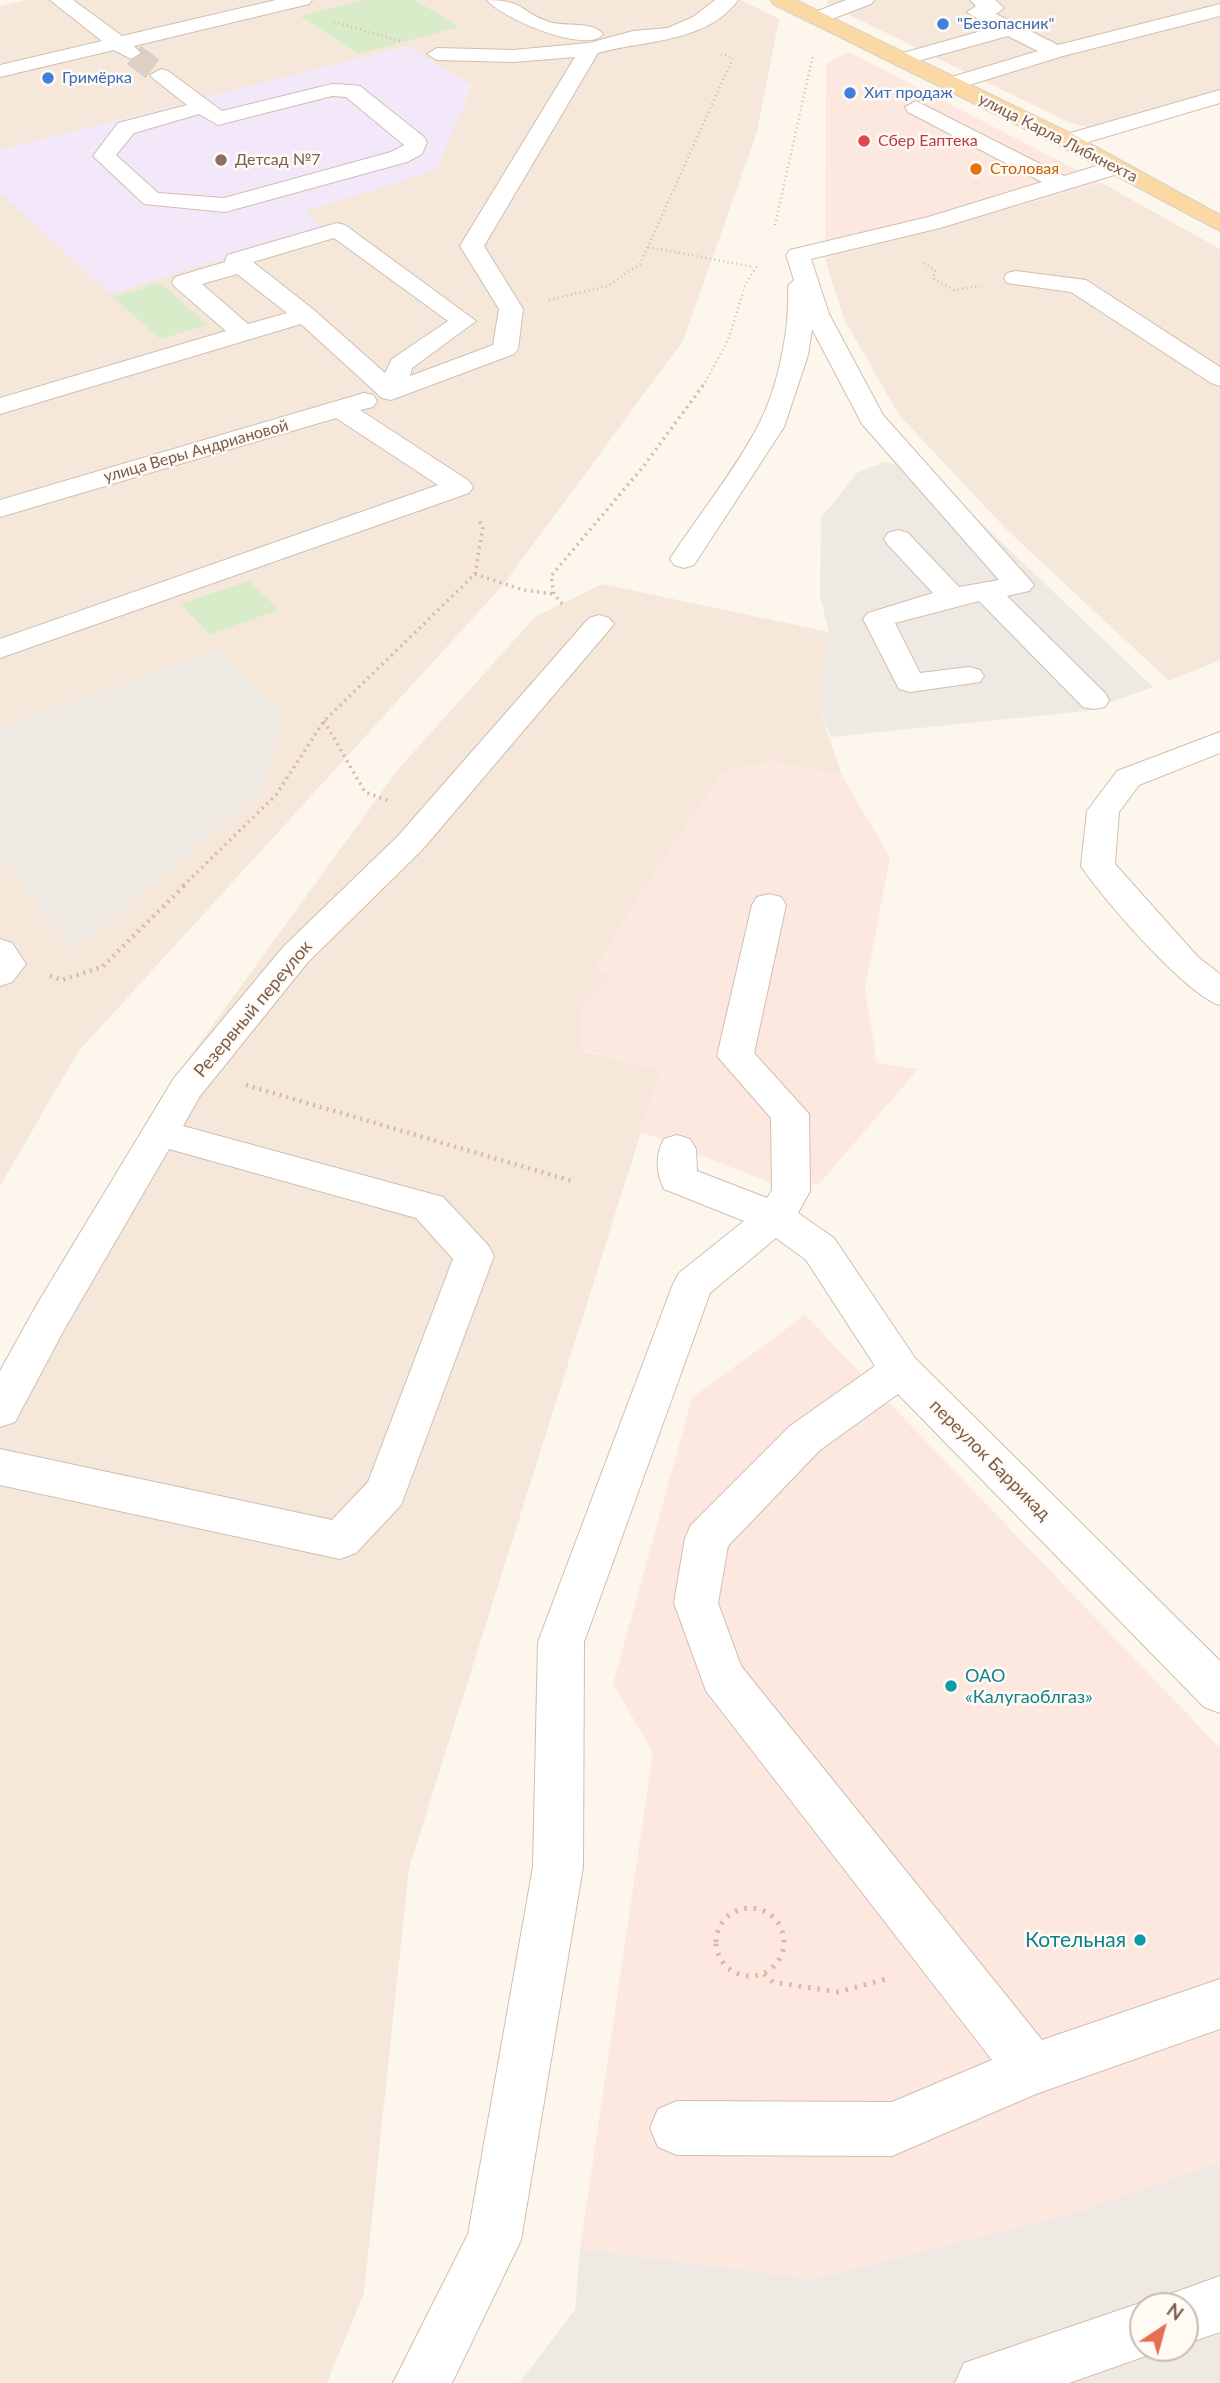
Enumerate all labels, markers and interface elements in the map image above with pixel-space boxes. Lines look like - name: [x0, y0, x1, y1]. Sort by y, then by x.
- place label: "Безопасник": [957, 14, 1055, 34]
- marker: "Безопасник": [935, 16, 951, 32]
- place label: Гримёрка: [62, 68, 132, 88]
- marker: Гримёрка: [40, 70, 56, 86]
- place label: Хит продаж: [864, 83, 953, 103]
- marker: Хит продаж: [842, 85, 858, 101]
- street label: улица Карла Либкнехта: [975, 89, 1141, 187]
- place label: Сбер Еаптека: [878, 131, 978, 151]
- marker: Сбер Еаптека: [856, 133, 872, 149]
- place label: Детсад №7: [235, 150, 321, 170]
- marker: Детсад №7: [213, 152, 229, 168]
- place label: Столовая: [990, 159, 1059, 179]
- marker: Столовая: [968, 161, 984, 177]
- street label: улица Веры Андриановой: [101, 415, 291, 487]
- street label: Резервный переулок: [189, 936, 317, 1082]
- street label: переулок Баррикад: [925, 1395, 1055, 1525]
- place label: ОАО «Калугаоблгаз»: [965, 1665, 1093, 1708]
- marker: ОАО «Калугаоблгаз»: [943, 1678, 959, 1694]
- place label: Котельная: [1025, 1927, 1126, 1953]
- marker: Котельная: [1132, 1932, 1148, 1948]
- north arrow: [1129, 2292, 1199, 2362]
- text: N: [1163, 2298, 1188, 2325]

